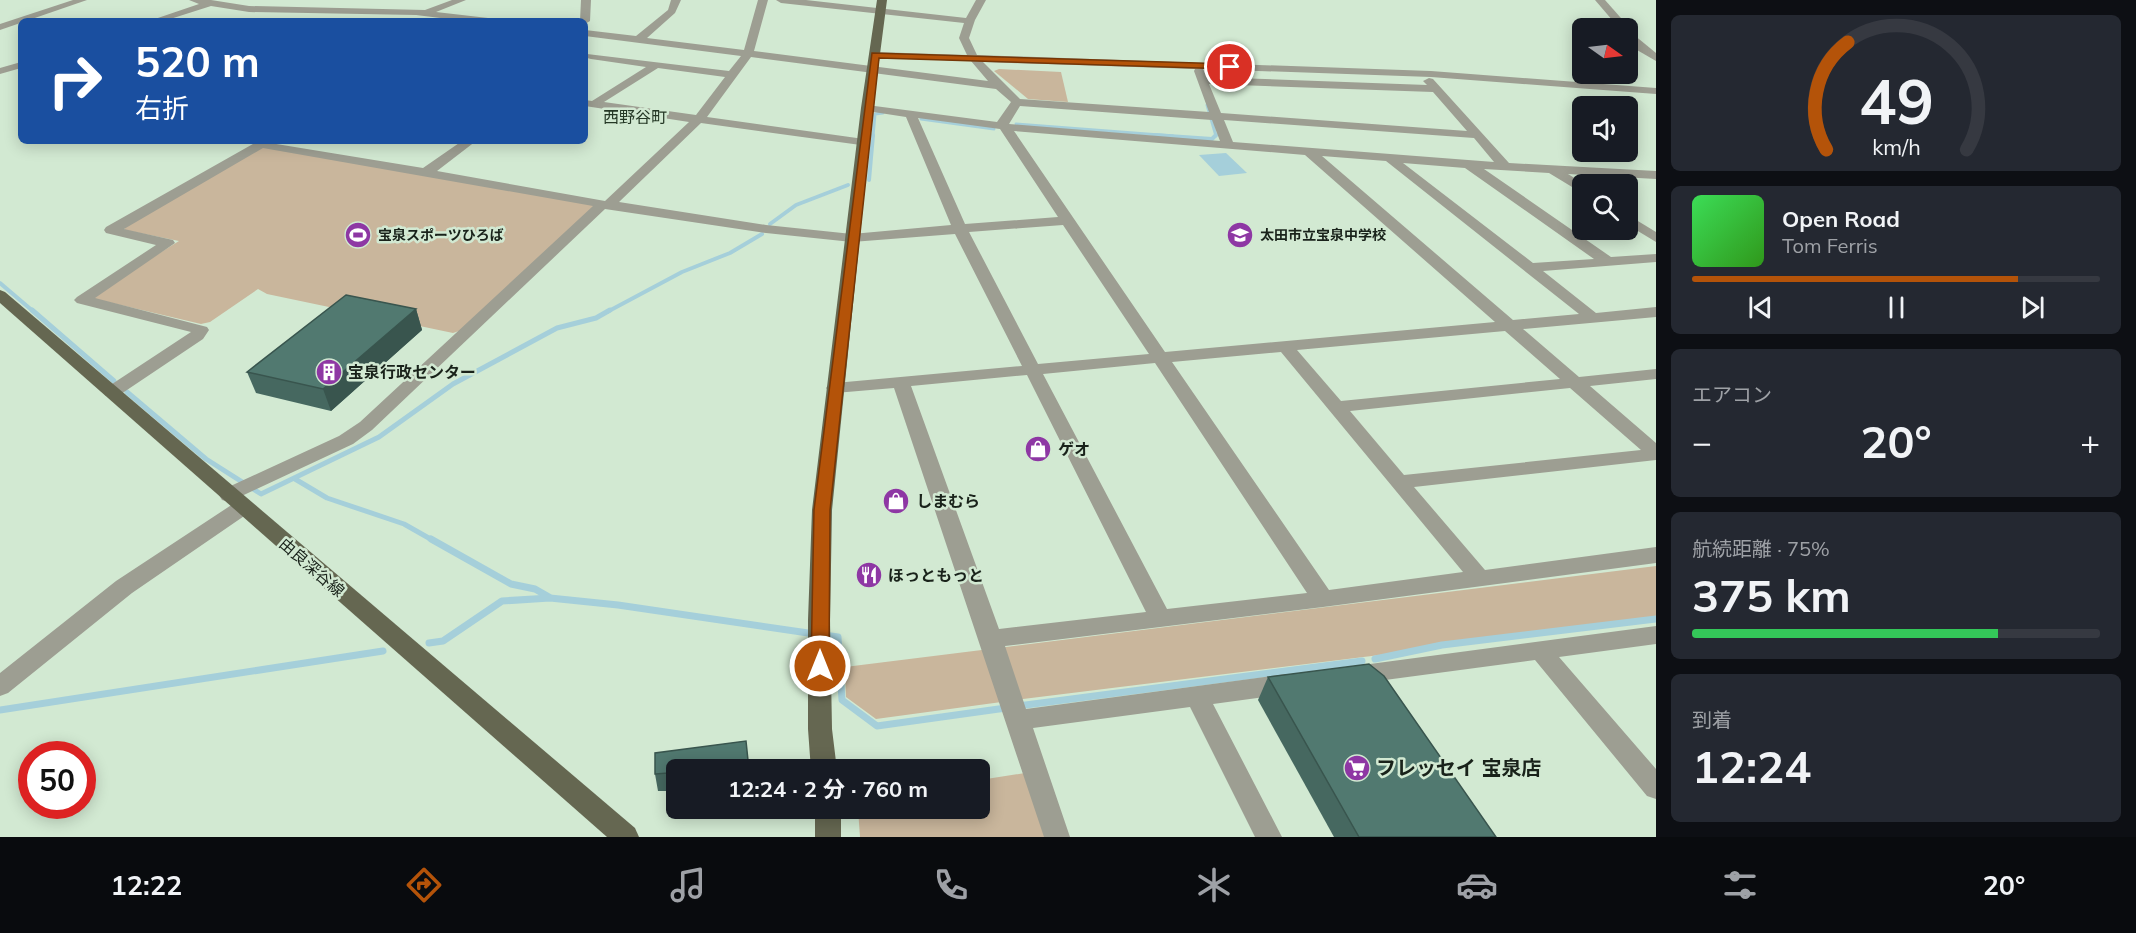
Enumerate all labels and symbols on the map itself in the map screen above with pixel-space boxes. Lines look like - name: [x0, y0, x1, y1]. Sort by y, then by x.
- north arrow: [1572, 18, 1638, 84]
- pin: [1204, 41, 1255, 92]
- district label: 西野谷町: [603, 107, 667, 127]
- sports icon: 宝泉スポーツひろば: [343, 220, 373, 250]
- school or university icon: 太田市立宝泉中学校: [1225, 220, 1255, 250]
- place label: 宝泉スポーツひろば: [378, 226, 504, 244]
- place label: 太田市立宝泉中学校: [1260, 226, 1386, 244]
- building icon: 宝泉行政センター: [314, 357, 344, 387]
- place label: 宝泉行政センター: [348, 362, 476, 382]
- shop icon: ゲオ: [1023, 434, 1053, 464]
- place label: ゲオ: [1058, 439, 1090, 459]
- shop icon: しまむら: [881, 486, 911, 516]
- place label: しまむら: [916, 491, 980, 511]
- street label: 由良深谷線: [275, 533, 349, 601]
- restaurant icon: ほっともっと: [854, 560, 884, 590]
- place label: ほっともっと: [888, 565, 984, 585]
- position arrow: [788, 634, 852, 698]
- speed limit sign: 50: [18, 741, 96, 819]
- supermarket icon: フレッセイ 宝泉店: [1342, 753, 1372, 783]
- place label: フレッセイ 宝泉店: [1376, 755, 1541, 780]

